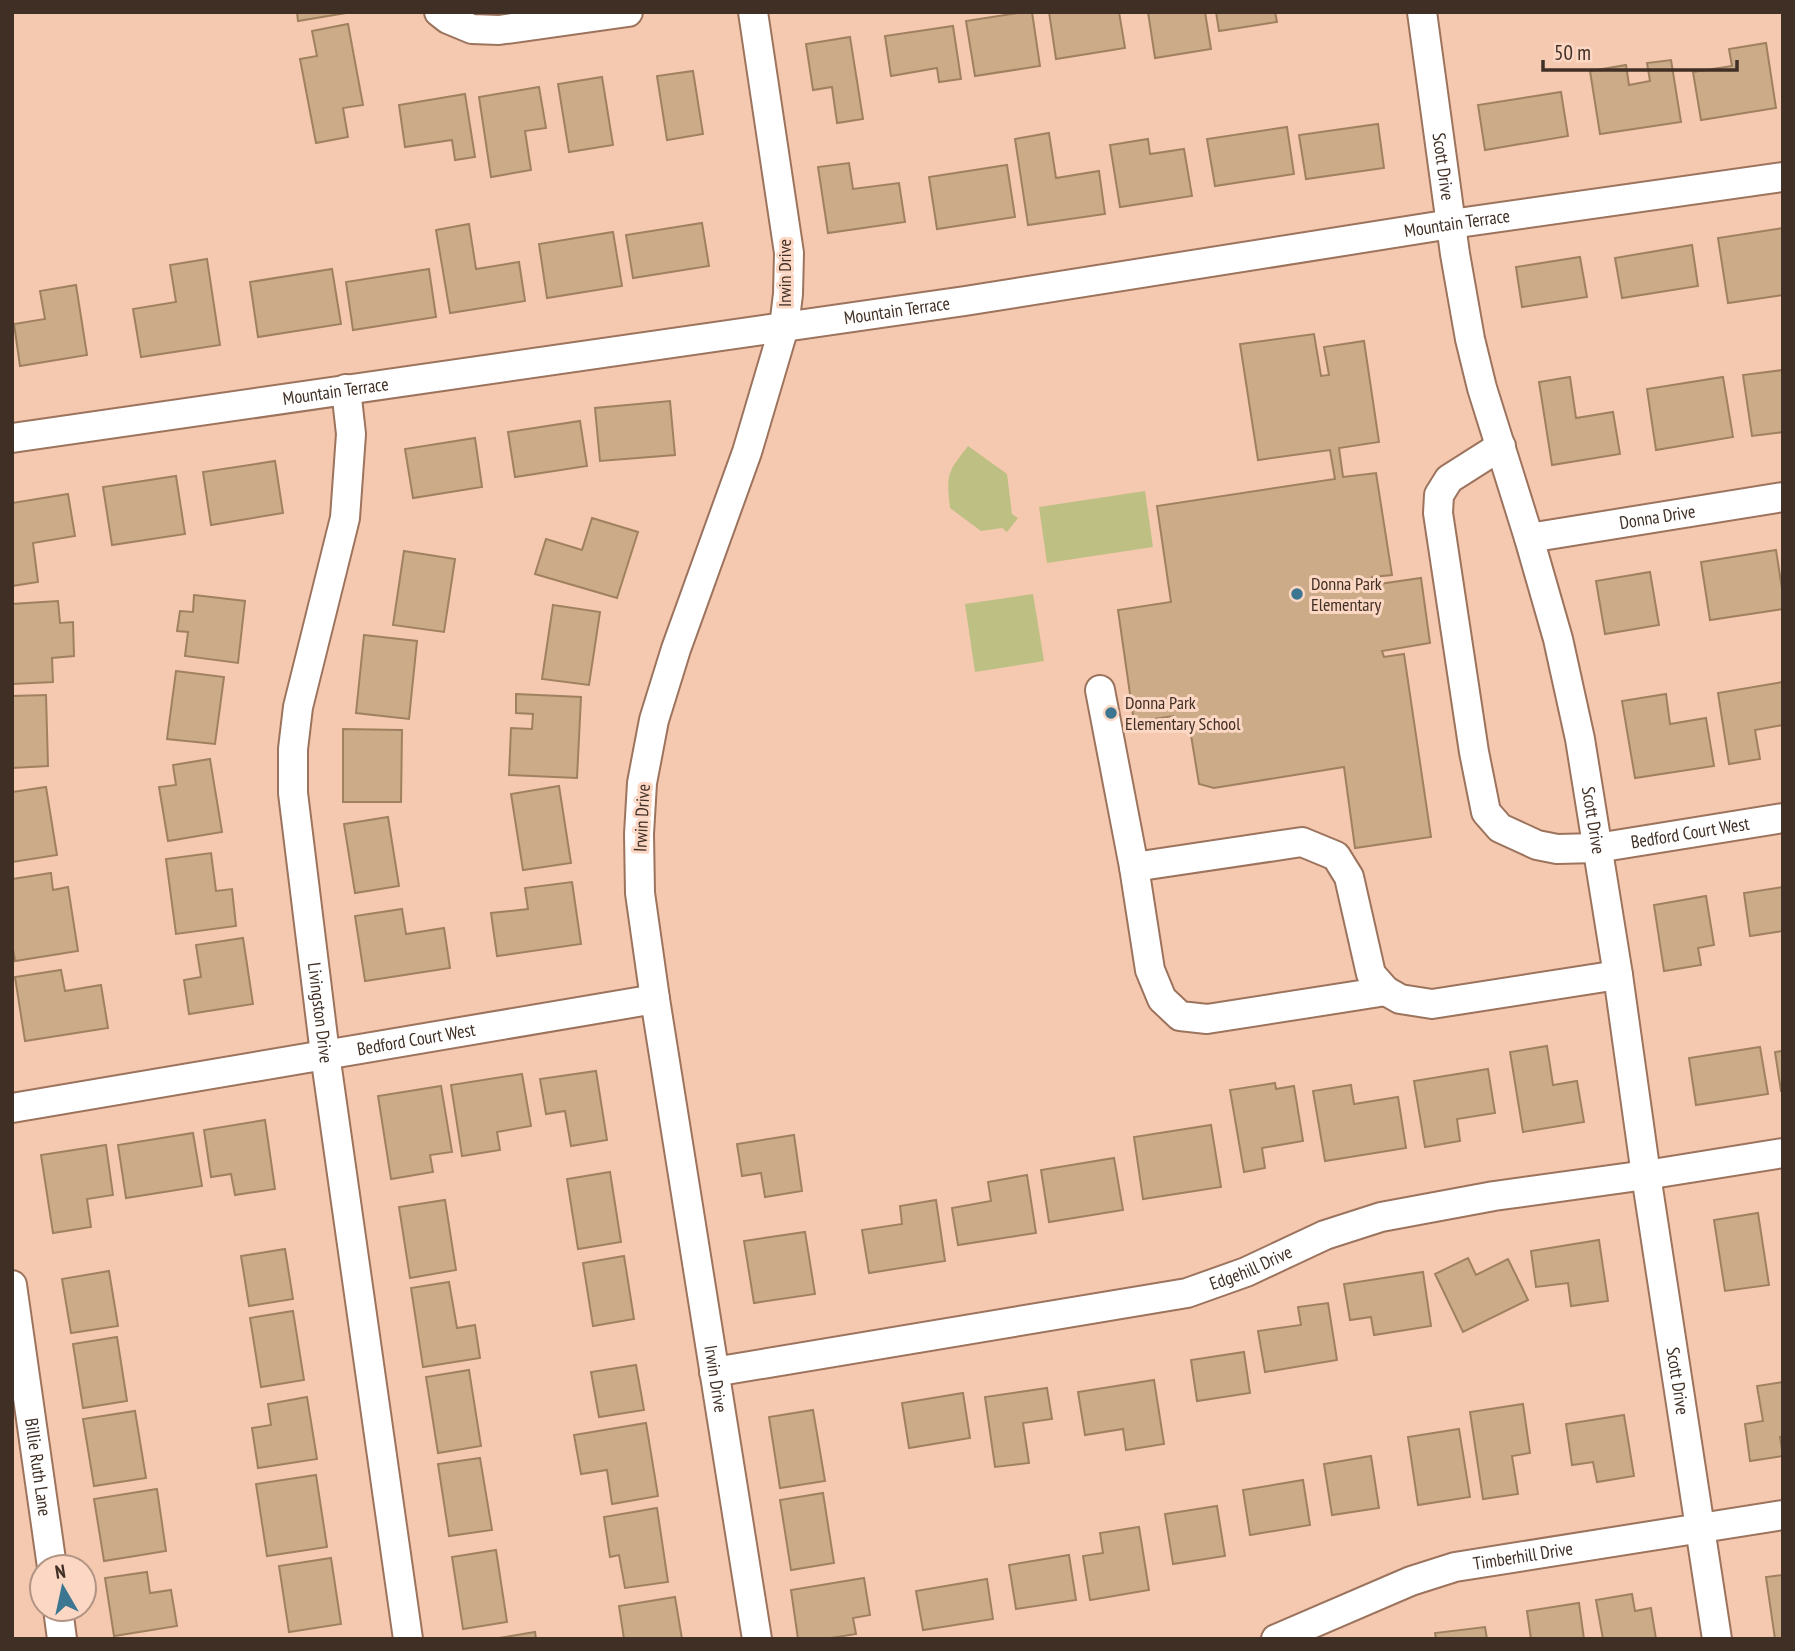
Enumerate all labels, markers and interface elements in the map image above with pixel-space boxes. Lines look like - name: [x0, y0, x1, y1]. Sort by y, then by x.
- scale bar: [1543, 28, 1737, 72]
- text: 50 m: [1554, 39, 1591, 66]
- street label: Scott Drive: [1428, 131, 1460, 202]
- street label: Mountain Terrace: [1403, 204, 1511, 242]
- street label: Irwin Drive: [773, 239, 796, 307]
- street label: Mountain Terrace: [842, 291, 951, 329]
- street label: Mountain Terrace: [281, 372, 390, 410]
- street label: Donna Drive: [1618, 499, 1697, 534]
- place label: Donna Park Elementary: [1311, 572, 1382, 616]
- marker: Donna Park Elementary: [1289, 586, 1305, 602]
- place label: Donna Park Elementary School: [1125, 691, 1241, 735]
- marker: Donna Park Elementary School: [1103, 705, 1119, 721]
- street label: Irwin Drive: [628, 783, 655, 853]
- street label: Scott Drive: [1577, 785, 1610, 856]
- street label: Bedford Court West: [1629, 812, 1751, 853]
- street label: Livingston Drive: [303, 961, 338, 1065]
- street label: Bedford Court West: [355, 1018, 477, 1060]
- street label: Edgehill Drive: [1206, 1240, 1296, 1295]
- street label: Irwin Drive: [699, 1343, 733, 1414]
- street label: Scott Drive: [1661, 1345, 1695, 1416]
- street label: Billie Ruth Lane: [20, 1417, 57, 1518]
- street label: Timberhill Drive: [1471, 1536, 1574, 1575]
- north arrow: [28, 1553, 98, 1623]
- text: N: [53, 1559, 67, 1584]

